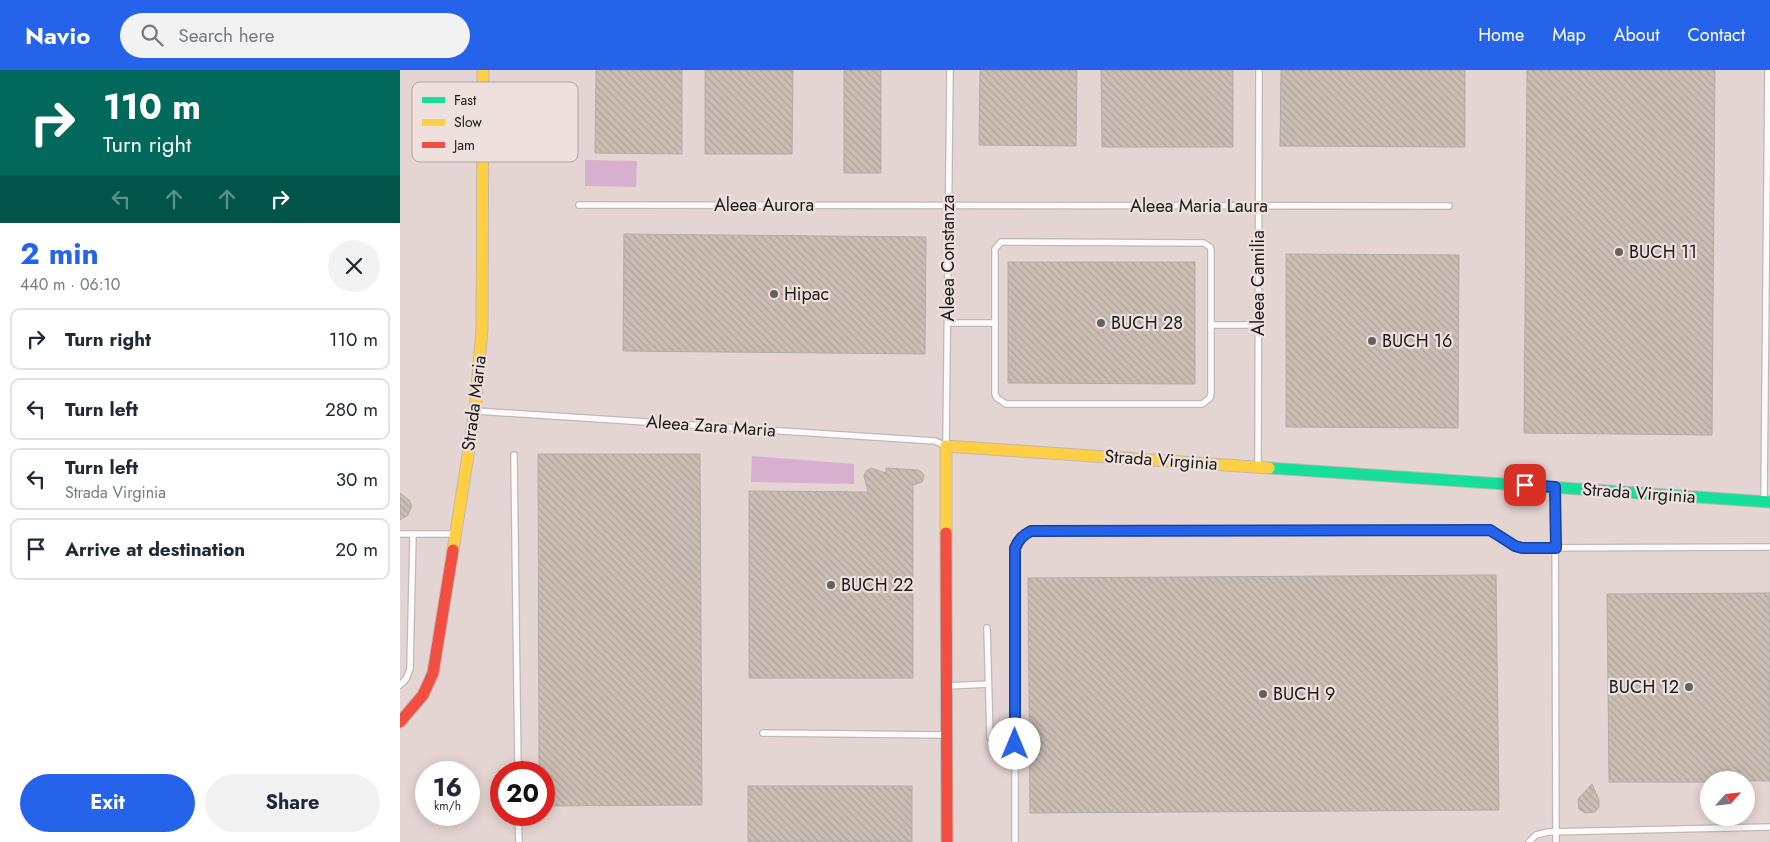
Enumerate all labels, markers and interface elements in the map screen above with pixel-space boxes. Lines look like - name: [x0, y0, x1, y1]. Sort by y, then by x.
- search box: [120, 13, 470, 58]
- text: Navio: [25, 18, 90, 53]
- icon: search: [138, 21, 166, 49]
- text: Search here: [178, 22, 274, 49]
- text: Home: [1478, 22, 1524, 48]
- text: Map: [1552, 22, 1586, 48]
- text: About: [1614, 22, 1659, 48]
- text: Contact: [1687, 22, 1745, 48]
- text: 110 m: [103, 82, 201, 132]
- legend: [412, 82, 578, 162]
- icon: right: [20, 90, 85, 155]
- text: Fast: [454, 90, 477, 110]
- text: Slow: [454, 112, 482, 132]
- text: Turn right: [103, 128, 191, 160]
- text: Jam: [452, 135, 475, 155]
- icon: left: [107, 185, 135, 213]
- icon: ahead: [160, 185, 188, 213]
- icon: ahead: [213, 185, 241, 213]
- icon: right: [266, 185, 294, 213]
- street label: Aleea Aurora: [714, 192, 814, 218]
- street label: Aleea Maria Laura: [1130, 193, 1268, 219]
- street label: Aleea Constanza: [935, 195, 961, 321]
- street label: Aleea Camilia: [1245, 230, 1271, 336]
- text: 2 min: [20, 232, 99, 275]
- place label: BUCH 11: [1629, 239, 1697, 265]
- button: close: [328, 240, 380, 292]
- marker: BUCH 11: [1613, 246, 1625, 258]
- text: 440 m · 06:10: [20, 273, 120, 296]
- place label: Hipac: [784, 281, 829, 307]
- marker: Hipac: [768, 288, 780, 300]
- place label: BUCH 28: [1111, 310, 1183, 336]
- marker: BUCH 28: [1095, 317, 1107, 329]
- icon: right: [22, 325, 50, 353]
- text: Turn right: [65, 326, 151, 353]
- text: 110 m: [329, 326, 378, 353]
- place label: BUCH 16: [1382, 328, 1452, 354]
- marker: BUCH 16: [1366, 335, 1378, 347]
- street label: Strada Maria: [455, 354, 493, 452]
- icon: left: [22, 395, 50, 423]
- text: Turn left: [65, 396, 138, 423]
- text: 280 m: [325, 396, 378, 423]
- street label: Aleea Zara Maria: [645, 408, 777, 444]
- street label: Strada Virginia: [1103, 443, 1219, 477]
- text: Turn left: [65, 454, 138, 481]
- pin: [1504, 464, 1546, 506]
- icon: left: [22, 465, 50, 493]
- text: 30 m: [336, 466, 378, 493]
- icon: arrive: [1511, 471, 1539, 499]
- street label: Strada Virginia: [1581, 476, 1697, 510]
- text: Strada Virginia: [65, 481, 166, 504]
- icon: arrive: [22, 535, 50, 563]
- text: Arrive at destination: [65, 536, 245, 563]
- text: 20 m: [335, 536, 378, 563]
- place label: BUCH 22: [841, 572, 913, 598]
- marker: BUCH 22: [825, 579, 837, 591]
- place label: BUCH 12: [1609, 674, 1679, 700]
- place label: BUCH 9: [1273, 681, 1335, 707]
- marker: BUCH 12: [1683, 681, 1695, 693]
- marker: BUCH 9: [1257, 688, 1269, 700]
- position arrow: [988, 717, 1040, 769]
- speed limit sign: 20: [490, 761, 555, 826]
- text: 16: [433, 769, 462, 805]
- north arrow: [1700, 771, 1755, 826]
- map controls: [1700, 771, 1755, 826]
- button: Exit: [20, 774, 195, 832]
- button: Share: [205, 774, 380, 832]
- text: km/h: [434, 797, 461, 815]

